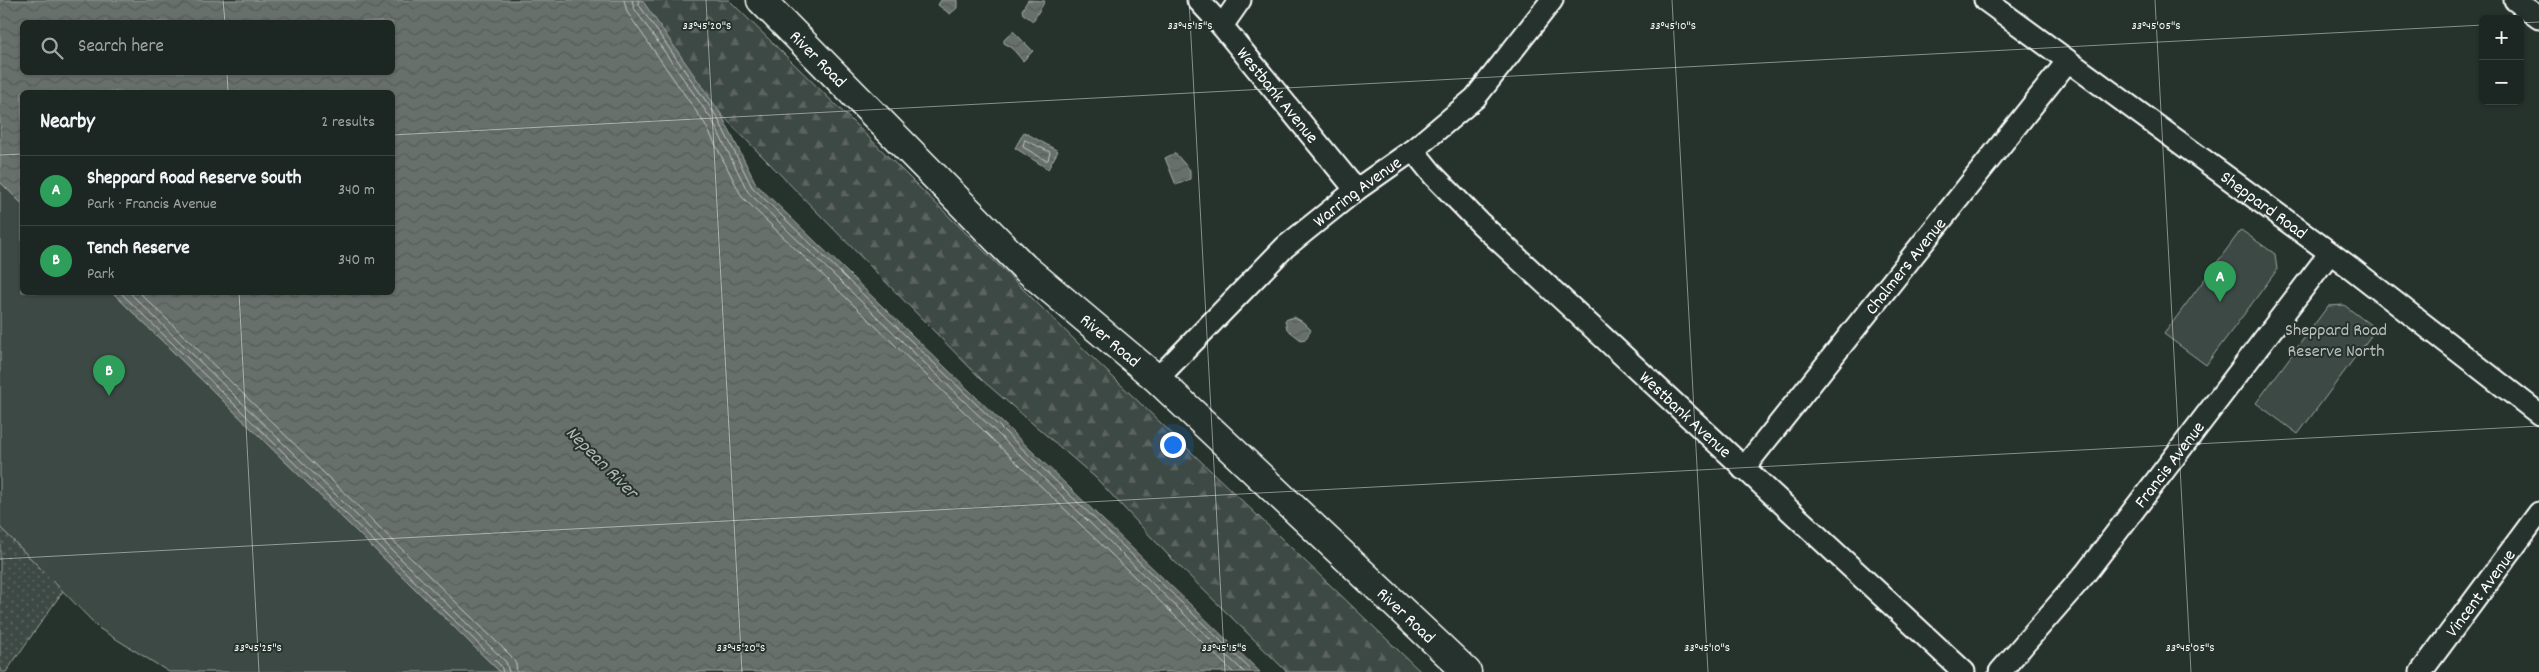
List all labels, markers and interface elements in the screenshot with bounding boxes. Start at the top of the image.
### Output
map controls [2479,15,2524,105]
button: + [2479,15,2524,60]
text: 33°45'20"S [683,18,731,35]
text: 33°45'15"S [1167,18,1213,35]
text: 33°45'10"S [1650,18,1696,35]
text: 33°45'05"S [2131,18,2181,35]
search box [20,20,395,75]
street label: River Road [783,26,851,95]
icon: search [38,34,66,62]
text: Search here [78,34,164,61]
street label: Westbank Avenue [1229,43,1323,150]
button: − [2479,60,2524,105]
text: Nearby [40,108,95,138]
text: 2 results [321,111,375,134]
street label: Warring Avenue [1309,152,1408,235]
text: Sheppard Road Reserve South [87,166,301,193]
street label: Sheppard Road [2214,166,2311,247]
text: A [52,179,60,202]
text: 340 m [338,179,375,202]
text: Park · Francis Avenue [87,193,217,216]
street label: Chalmers Avenue [1860,213,1953,321]
text: Tench Reserve [87,236,190,263]
text: B [52,249,60,272]
text: 340 m [338,249,375,272]
pin: A [2204,261,2236,302]
text: Park [87,263,114,286]
street label: River Road [1073,309,1145,375]
park label: Sheppard Road Reserve North [2285,319,2387,365]
pin: B [93,355,125,396]
street label: Westbank Avenue [1632,367,1736,465]
street label: Francis Avenue [2130,417,2212,514]
water label: Nepean River [558,421,644,507]
your location [1160,432,1186,458]
street label: Vincent Avenue [2441,545,2523,643]
street label: River Road [1370,583,1440,650]
text: 33°45'25"S [234,640,282,657]
text: 33°45'20"S [717,640,765,657]
text: 33°45'15"S [1201,640,1247,657]
text: 33°45'10"S [1684,640,1730,657]
text: 33°45'05"S [2165,640,2215,657]

